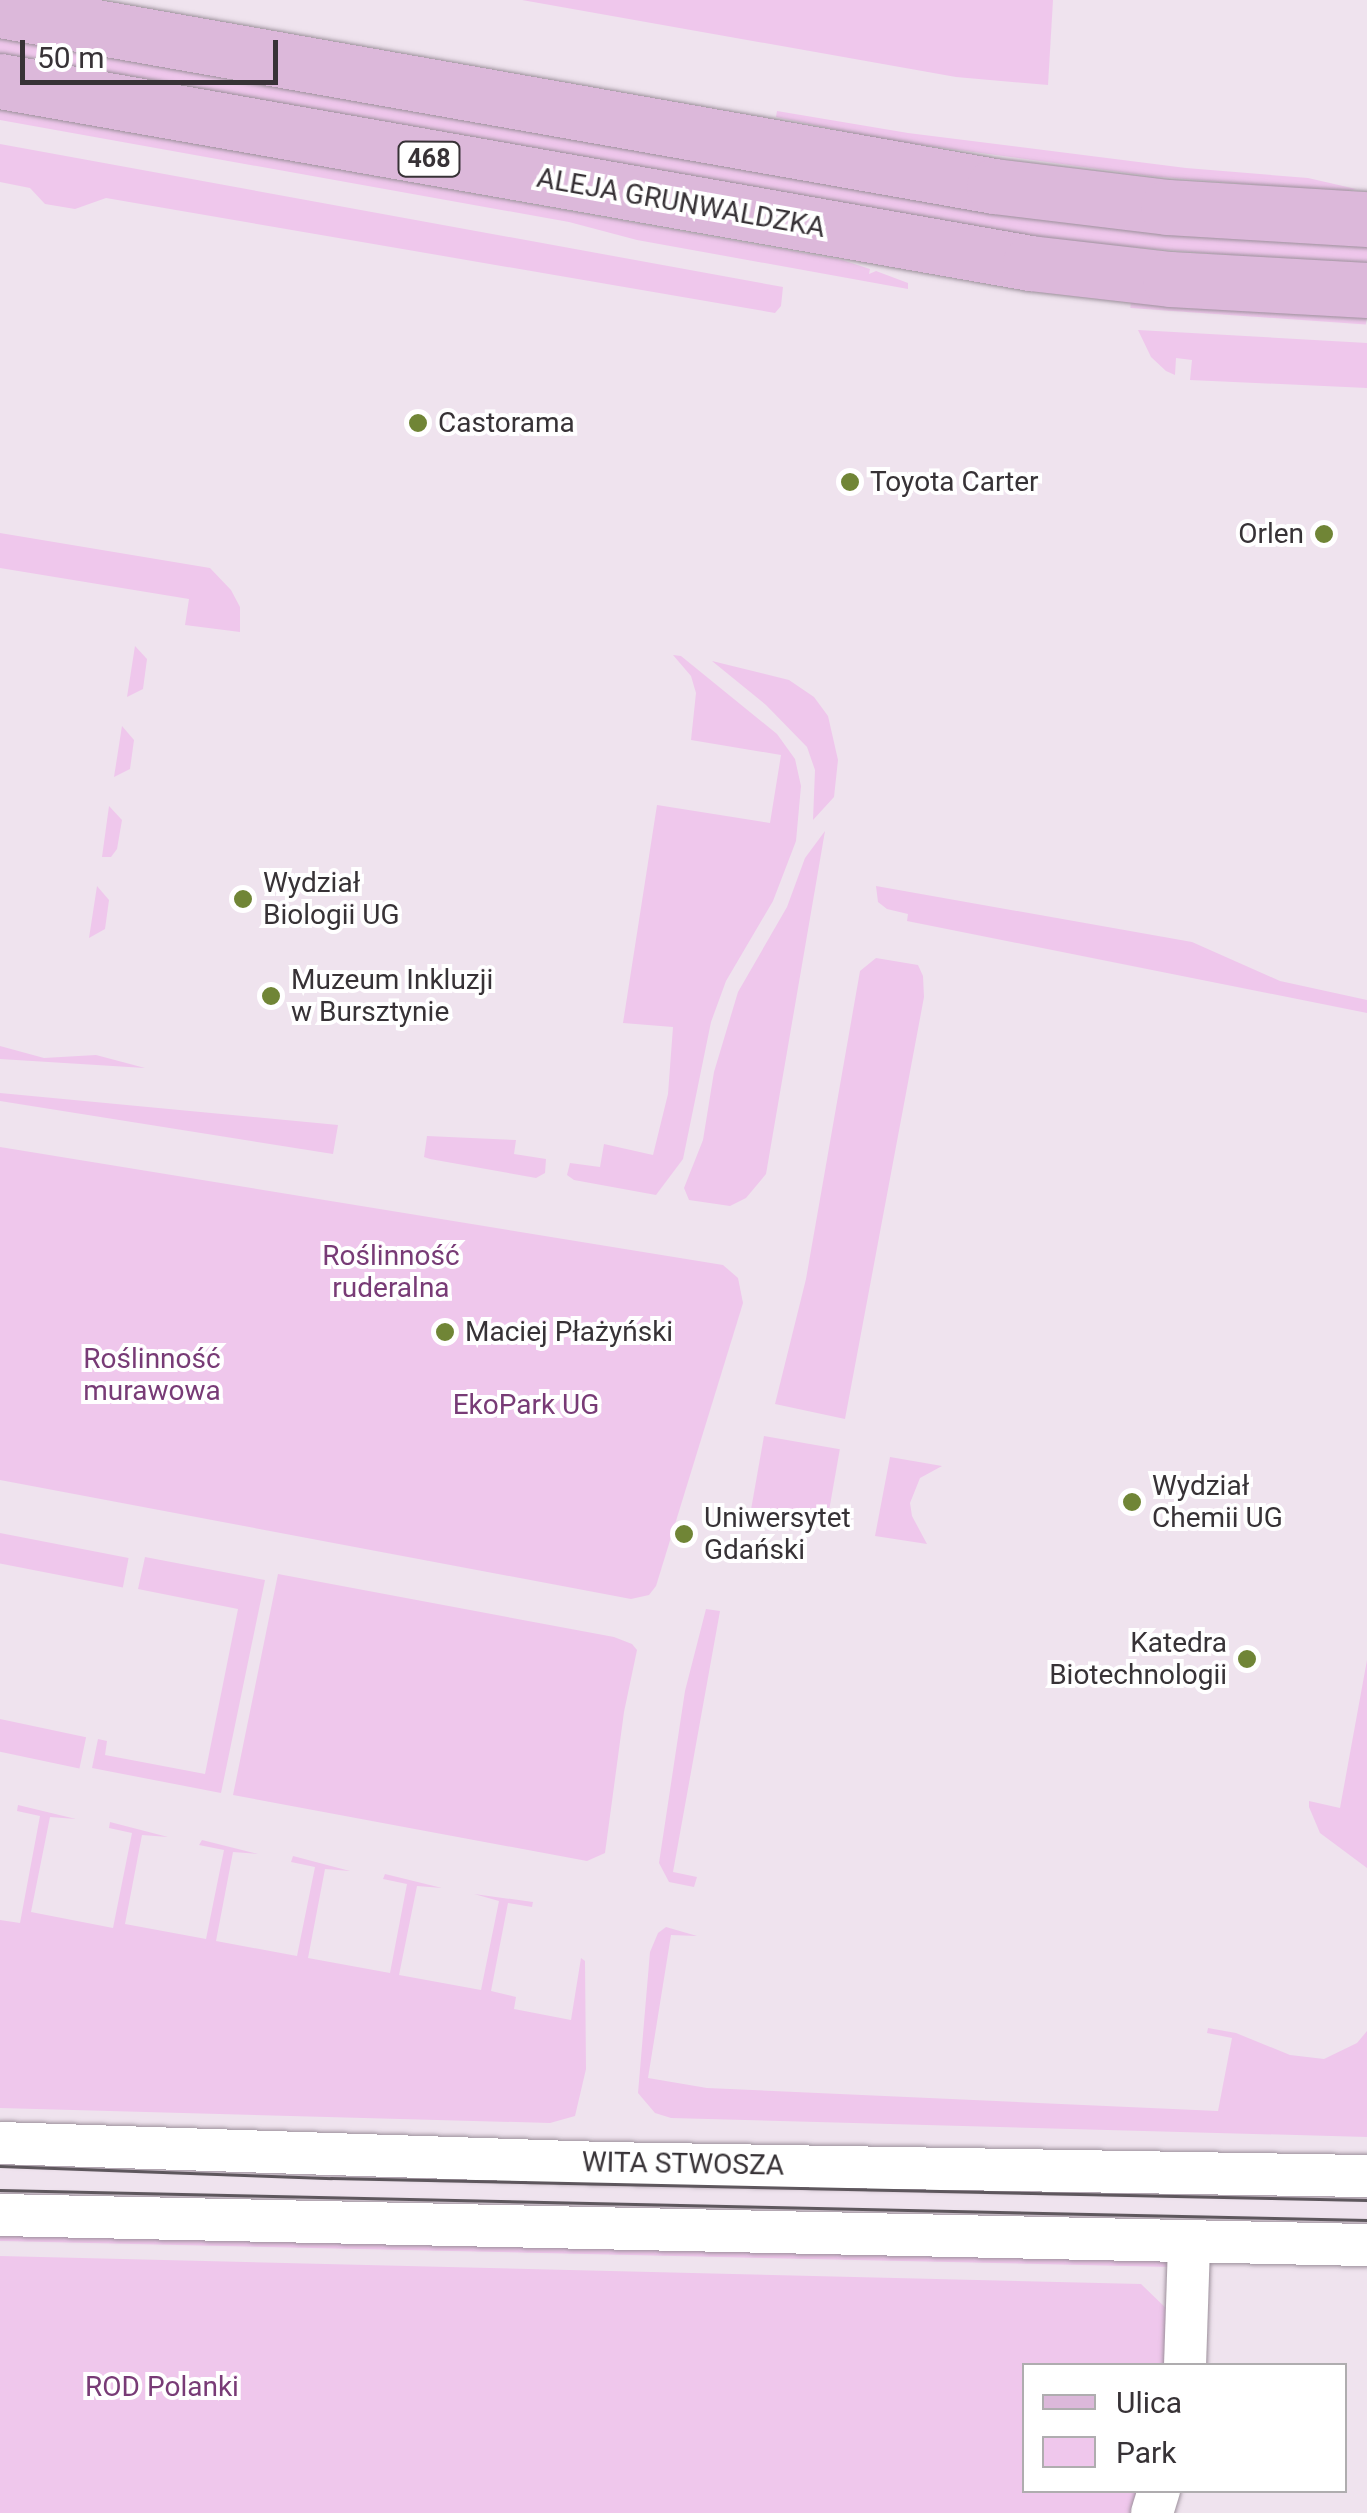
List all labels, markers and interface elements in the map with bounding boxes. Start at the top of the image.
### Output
scale bar [25,20,282,82]
text: 50 m [37,40,104,75]
road number: 468 [396,139,462,179]
street label: ALEJA GRUNWALDZKA [534,161,828,245]
place label: Castorama [438,406,575,440]
marker: Castorama [407,412,429,434]
place label: Toyota Carter [870,465,1039,499]
marker: Toyota Carter [839,471,861,493]
place label: Orlen [1238,517,1304,551]
marker: Orlen [1313,523,1335,545]
place label: Wydział Biologii UG [263,866,400,932]
marker: Wydział Biologii UG [232,888,254,910]
place label: Muzeum Inkluzji w Bursztynie [291,963,493,1029]
marker: Muzeum Inkluzji w Bursztynie [260,985,282,1007]
park label: Roślinność ruderalna [322,1239,460,1305]
place label: Maciej Płażyński [465,1315,673,1349]
marker: Maciej Płażyński [434,1321,456,1343]
park label: Roślinność murawowa [83,1342,221,1408]
park label: EkoPark UG [453,1388,599,1422]
place label: Wydział Chemii UG [1152,1469,1283,1535]
marker: Wydział Chemii UG [1121,1491,1143,1513]
place label: Uniwersytet Gdański [704,1501,851,1567]
marker: Uniwersytet Gdański [673,1523,695,1545]
place label: Katedra Biotechnologii [1049,1626,1227,1692]
marker: Katedra Biotechnologii [1236,1648,1258,1670]
street label: WITA STWOSZA [582,2145,784,2183]
legend [1022,2363,1347,2493]
park label: ROD Polanki [85,2370,239,2404]
text: Ulica [1116,2385,1182,2420]
text: Park [1116,2435,1176,2470]

